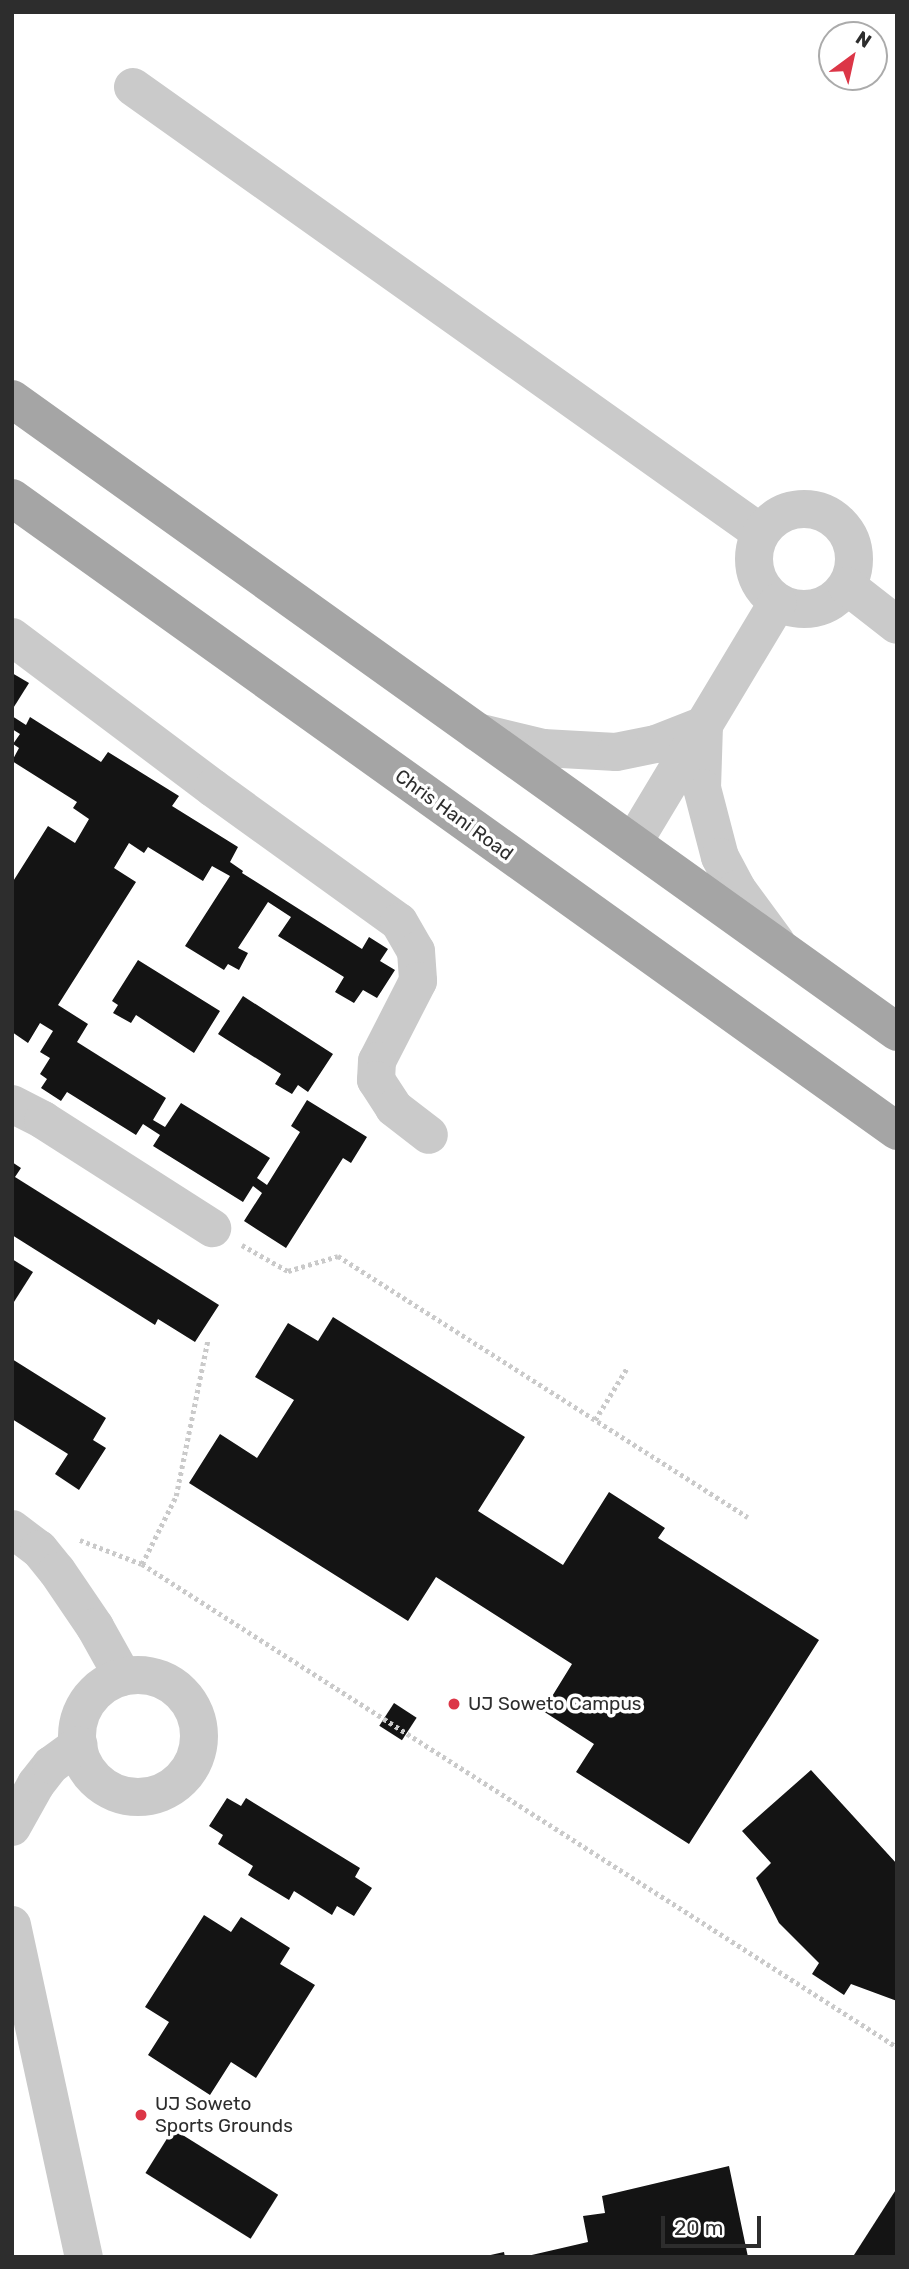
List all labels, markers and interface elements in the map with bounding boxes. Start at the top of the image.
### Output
north arrow [818,21,888,91]
text: N [852,26,876,53]
street label: Chris Hani Road [391,765,517,865]
place label: UJ Soweto Campus [468,1693,642,1715]
marker: UJ Soweto Campus [446,1696,462,1712]
place label: UJ Soweto Sports Grounds [155,2093,293,2137]
marker: UJ Soweto Sports Grounds [133,2107,149,2123]
scale bar [664,2202,764,2246]
text: 20 m [674,2215,723,2240]

